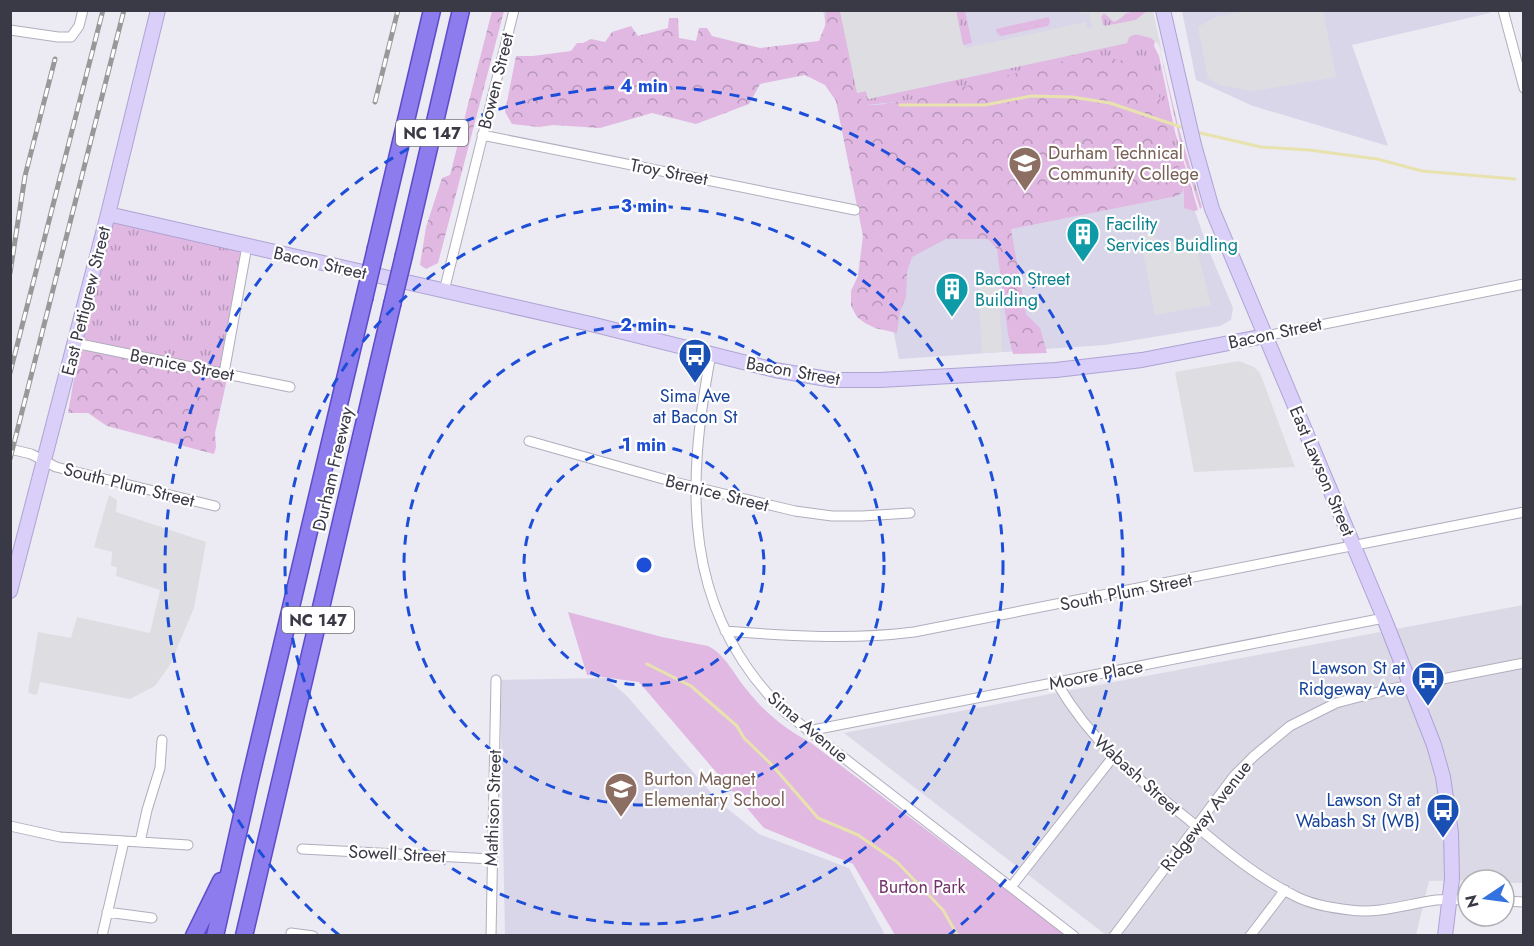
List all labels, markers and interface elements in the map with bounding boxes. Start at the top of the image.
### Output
street label: Bowen Street [471,29,521,132]
text: 4 min [620,73,668,99]
road number: NC 147 [396,120,468,146]
place label: Durham Technical Community College [1048,140,1199,187]
school or university icon: Durham Technical Community College [1007,145,1043,192]
street label: Troy Street [628,152,711,192]
text: 3 min [621,193,667,219]
place label: Facility Services Buidling [1106,211,1238,258]
building icon: Facility Services Buidling [1065,216,1101,263]
street label: East Pettigrew Street [55,223,117,378]
street label: Bacon Street [271,240,370,286]
place label: Bacon Street Building [975,266,1071,313]
building icon: Bacon Street Building [934,271,970,318]
street label: Bacon Street [1226,310,1325,356]
text: 2 min [620,312,668,338]
bus stop icon: Sima Ave at Bacon St [677,337,713,384]
street label: Bernice Street [128,342,237,388]
street label: Bacon Street [744,350,843,392]
place label: Sima Ave at Bacon St [653,383,738,430]
street label: East Lawson Street [1283,402,1361,541]
street label: Durham Freeway [306,404,360,534]
text: 1 min [622,432,666,458]
street label: South Plum Street [61,456,198,514]
street label: Bernice Street [663,468,772,519]
centre of rings [634,555,654,575]
street label: South Plum Street [1058,566,1195,618]
road number: NC 147 [282,607,354,633]
street label: Moore Place [1047,653,1145,697]
place label: Lawson St at Ridgeway Ave [1299,655,1406,702]
bus stop icon: Lawson St at Ridgeway Ave [1410,660,1446,707]
street label: Sima Avenue [762,685,854,769]
street label: Wabash Street [1088,729,1187,821]
street label: Mathison Street [478,749,508,867]
street label: Ridgeway Avenue [1154,755,1258,877]
place label: Burton Magnet Elementary School [644,766,785,813]
school or university icon: Burton Magnet Elementary School [603,771,639,818]
place label: Lawson St at Wabash St (WB) [1296,787,1421,834]
bus stop icon: Lawson St at Wabash St (WB) [1425,792,1461,839]
street label: Sowell Street [348,838,447,870]
north arrow [1456,868,1516,928]
park label: Burton Park [879,874,965,900]
text: N [1459,892,1485,910]

